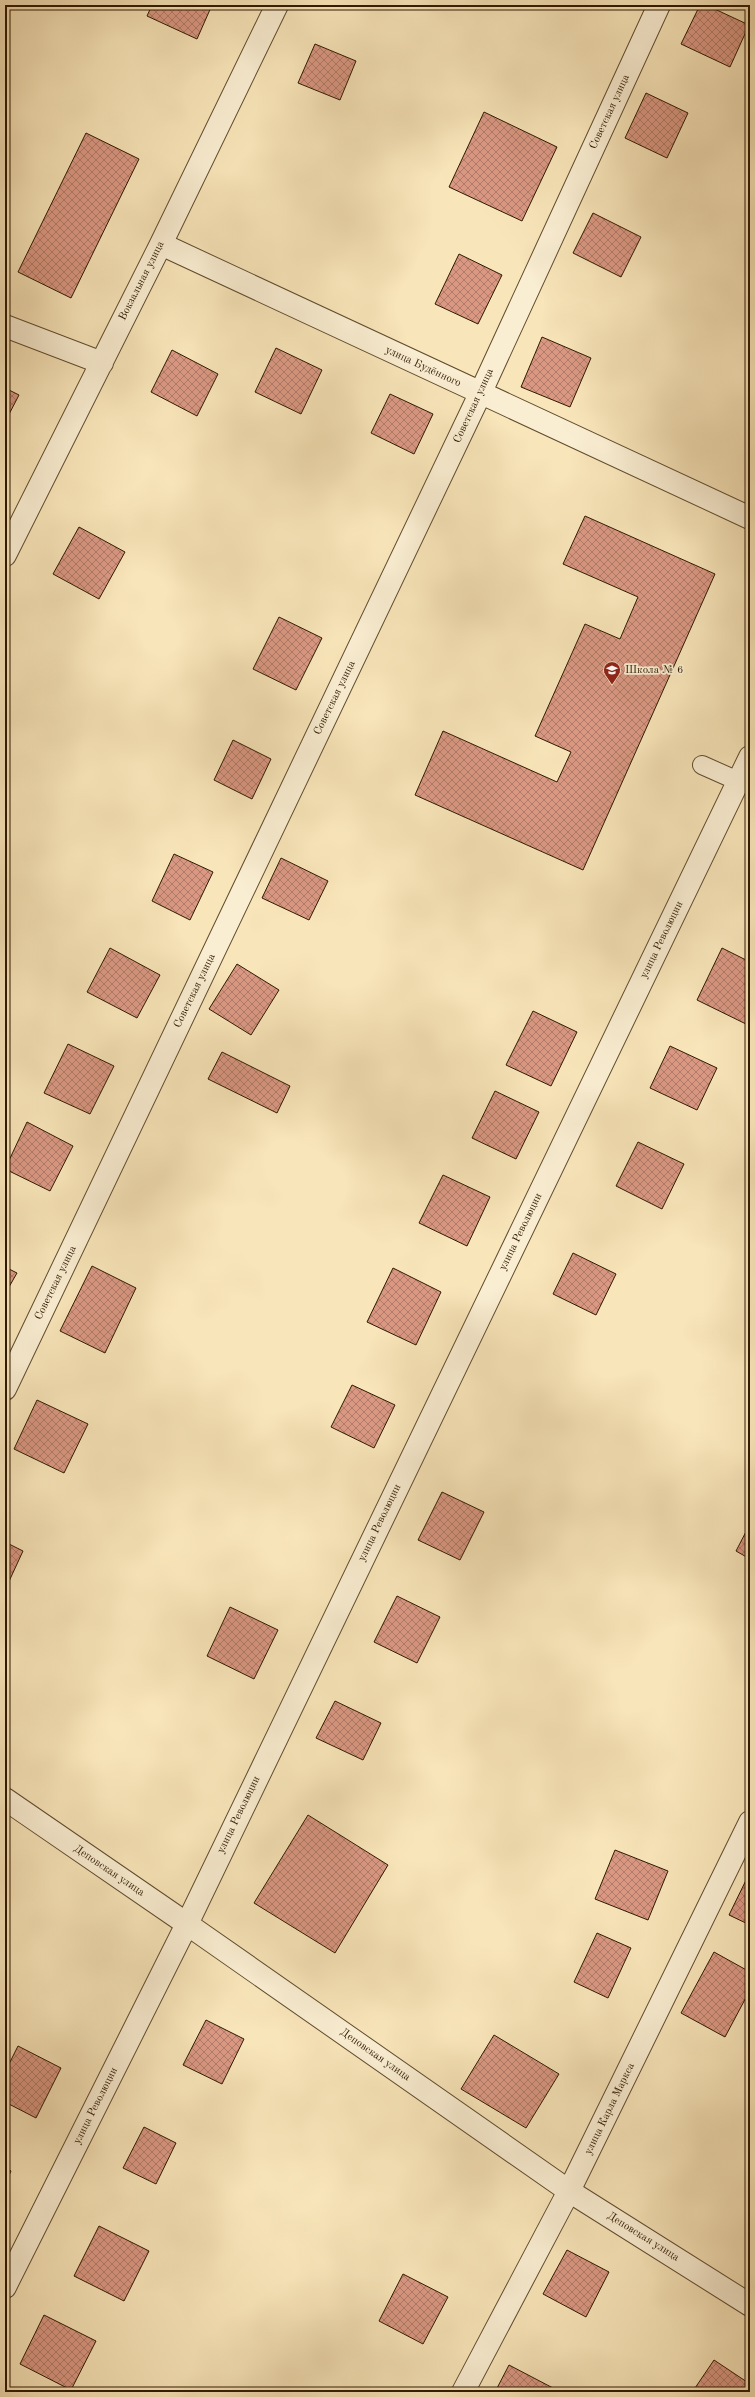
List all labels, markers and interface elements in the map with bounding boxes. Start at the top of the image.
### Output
street label: Советская улица [588,72,632,151]
street label: Вокзальная улица [117,239,167,322]
street label: улица Будённого [384,345,462,389]
street label: Советская улица [452,366,496,445]
street label: Советская улица [312,659,358,737]
school or university icon: Школа № 6 [602,660,622,685]
place label: Школа № 6 [625,665,683,676]
street label: улица Революции [639,900,686,980]
street label: Советская улица [172,952,218,1030]
street label: улица Революции [498,1192,545,1272]
street label: Советская улица [33,1244,79,1322]
street label: улица Революции [357,1483,404,1563]
street label: улица Революции [216,1775,263,1855]
street label: Деповская улица [72,1843,147,1899]
street label: Деповская улица [338,2027,412,2084]
street label: улица Карла Маркса [583,2061,637,2157]
street label: улица Революции [72,2066,120,2146]
street label: Деповская улица [605,2210,681,2264]

